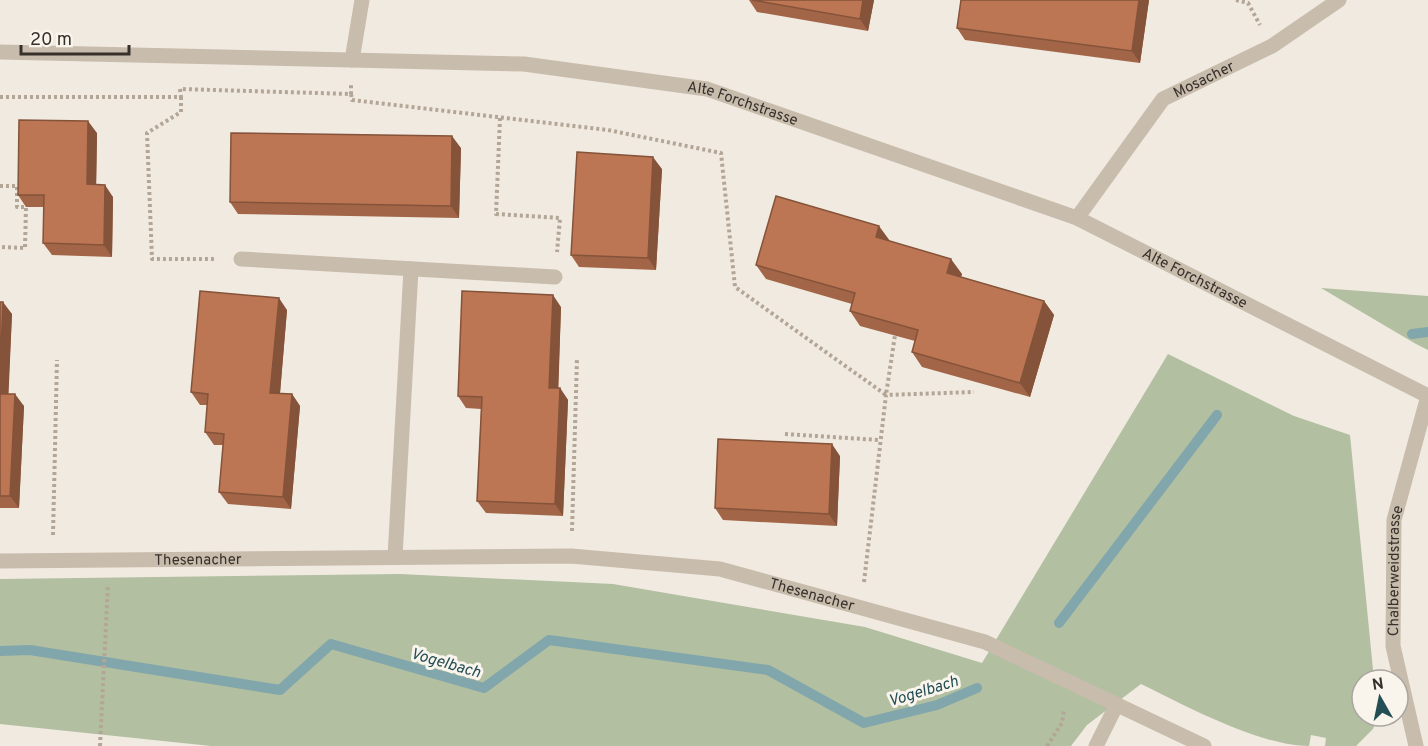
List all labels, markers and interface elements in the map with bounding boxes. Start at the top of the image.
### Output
scale bar [21,18,129,56]
text: 20 m [30,29,72,52]
street label: Mosacher [1171,58,1238,103]
street label: Alte Forchstrasse [686,78,800,131]
street label: Alte Forchstrasse [1138,245,1250,314]
street label: Chalberweidstrasse [1385,503,1409,636]
street label: Thesenacher [154,551,242,571]
street label: Thesenacher [767,575,856,617]
water label: Vogelbach [408,644,483,684]
north arrow [1350,668,1410,728]
water label: Vogelbach [886,672,961,712]
text: N [1371,674,1385,696]

